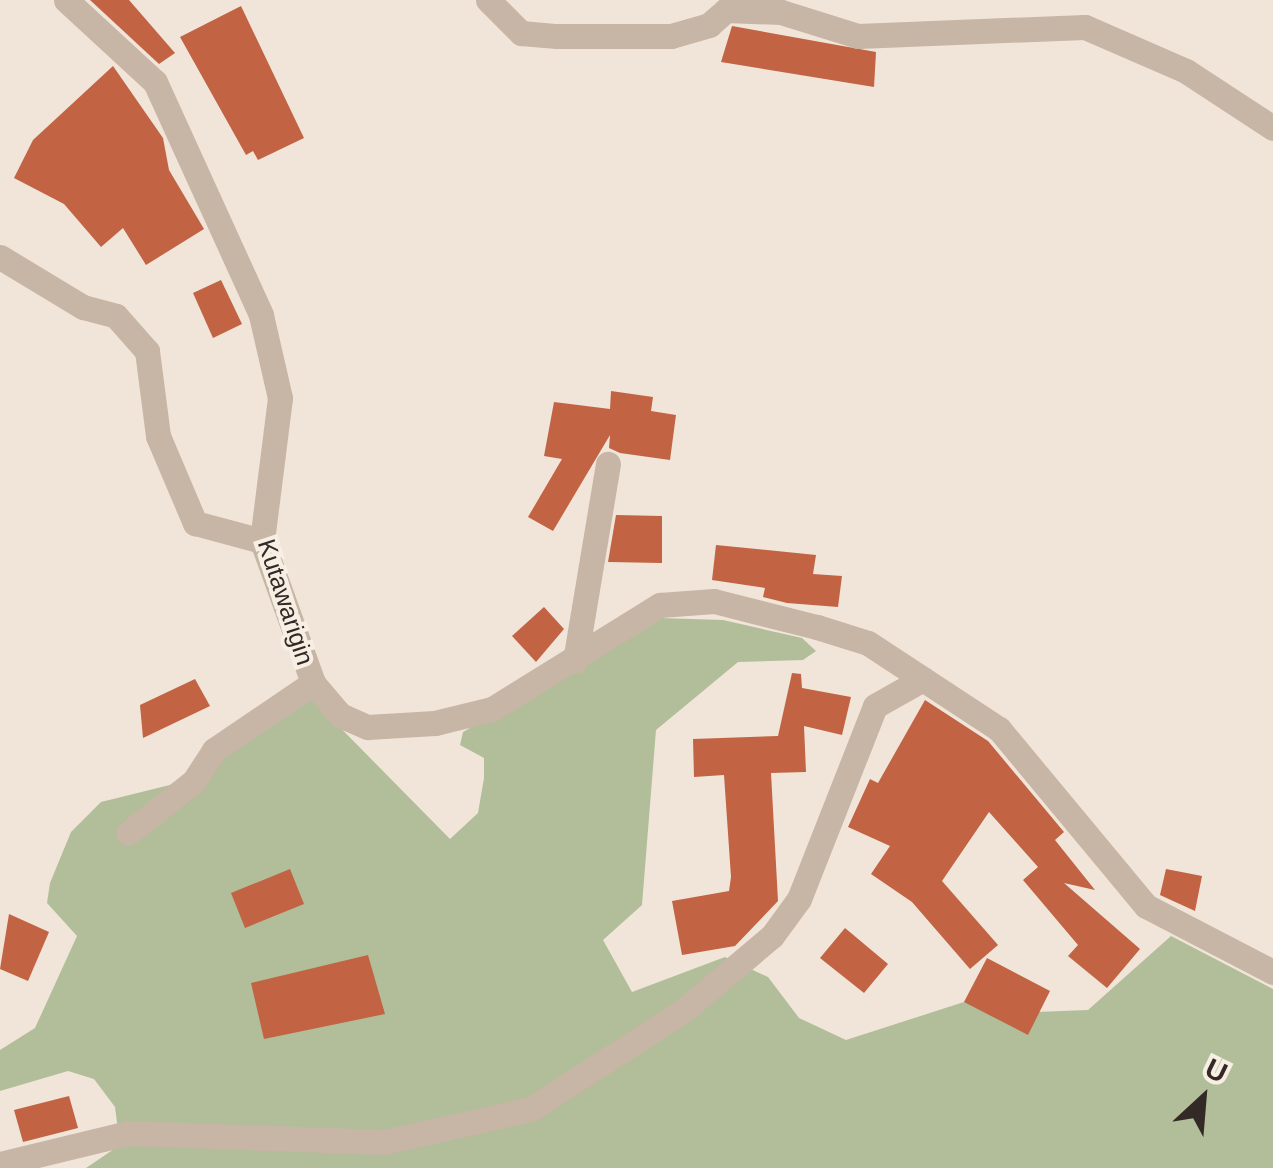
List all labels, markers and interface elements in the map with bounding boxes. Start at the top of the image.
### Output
street label: Kutawarigin [252,535,320,669]
north arrow [1153,1048,1253,1148]
text: U [1200,1052,1232,1089]

